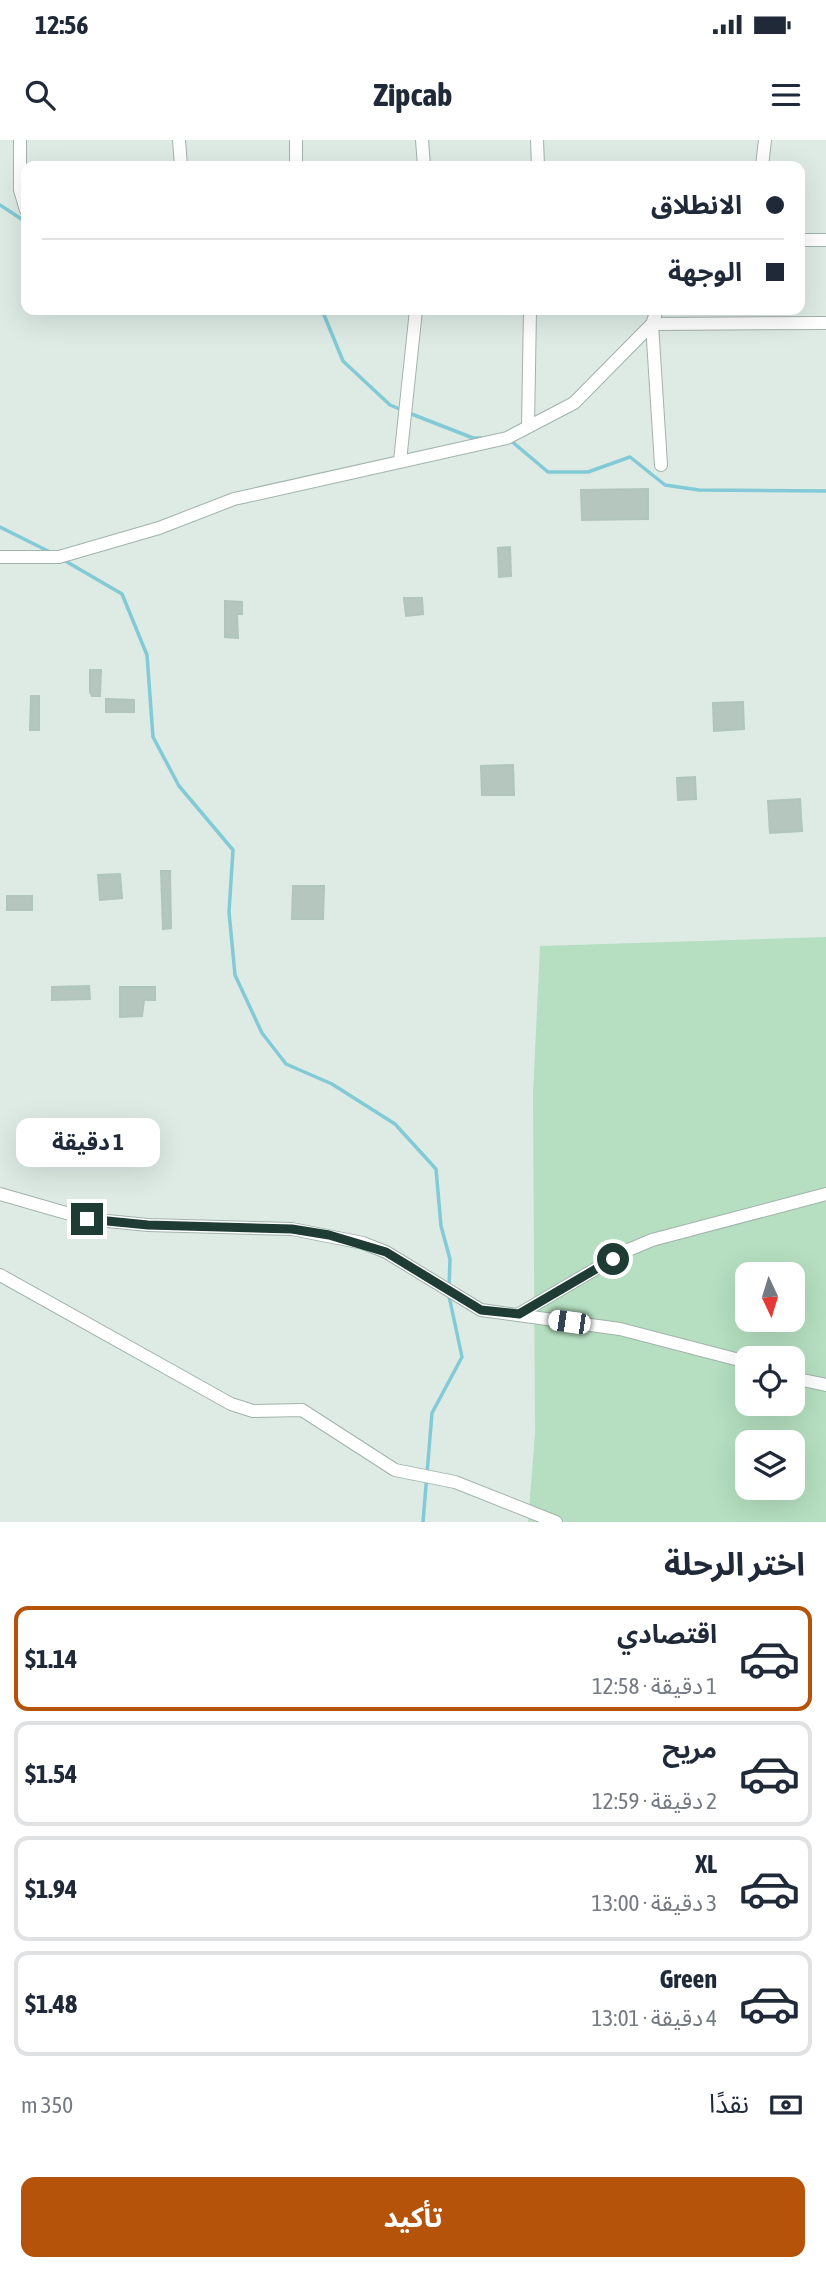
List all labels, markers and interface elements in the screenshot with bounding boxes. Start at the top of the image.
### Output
text: 12:56 [35,10,89,40]
icon: search [21,76,59,114]
text: Zipcab [374,76,452,113]
icon: menu [767,76,805,114]
text: الانطلاق [651,190,742,220]
text: الوجهة [668,257,742,287]
callout: 1 دقيقة [15,1118,159,1166]
text: 1 دقيقة [52,1129,124,1155]
route end [71,1203,103,1235]
route start [597,1243,629,1275]
north arrow [735,1262,805,1332]
map controls [735,1262,805,1500]
car [547,1309,592,1335]
button: locate [735,1346,805,1416]
button: layers [735,1430,805,1500]
text: اختر الرحلة [664,1545,805,1582]
text: اقتصادي [617,1619,717,1649]
icon: car [738,1627,801,1690]
text: $1.14 [25,1644,77,1674]
text: 1 دقيقة · 12:58 [592,1673,717,1699]
text: مريح [662,1734,717,1764]
icon: car [738,1742,801,1805]
text: $1.54 [25,1759,77,1789]
text: 2 دقيقة · 12:59 [592,1788,717,1814]
text: XL [695,1849,717,1879]
icon: car [738,1857,801,1920]
text: $1.94 [25,1874,77,1904]
text: 3 دقيقة · 13:00 [592,1890,717,1916]
text: Green [659,1964,717,1994]
icon: car [738,1972,801,2035]
text: $1.48 [25,1989,77,2019]
text: 4 دقيقة · 13:01 [592,2005,717,2031]
icon: cash [767,2086,805,2124]
text: نقدًا [709,2089,749,2119]
text: 350 m [21,2092,73,2118]
button: تأكيد [21,2177,805,2257]

